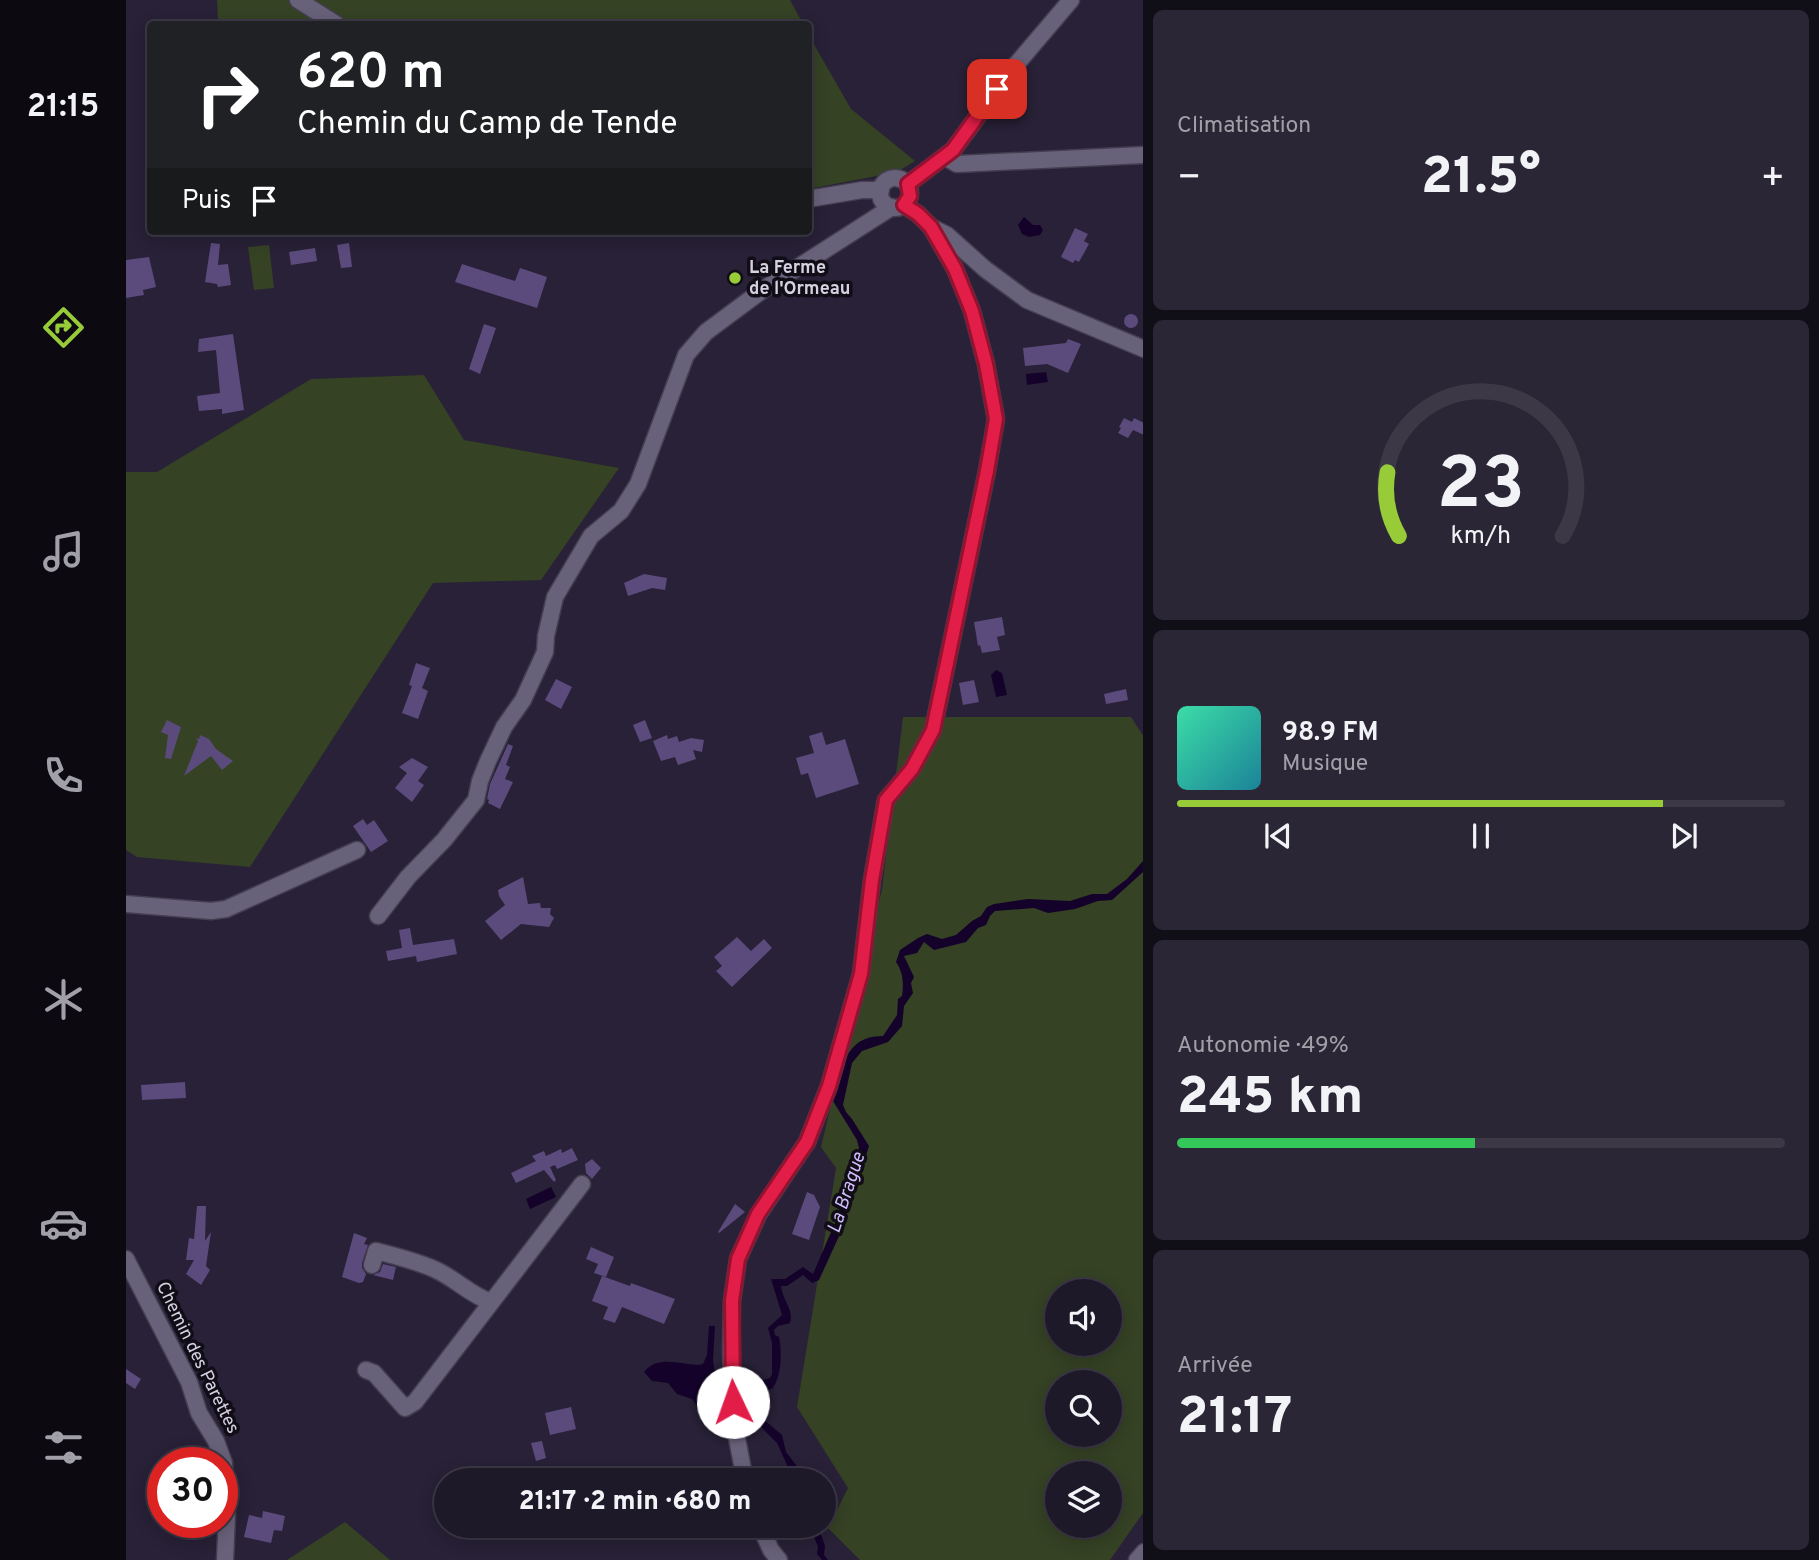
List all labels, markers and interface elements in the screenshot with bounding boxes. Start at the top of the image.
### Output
text: 620 m [297,44,444,106]
icon: right [182,49,273,140]
pin [967,59,1027,119]
icon: arrive [978,70,1016,108]
text: 21:15 [27,88,99,128]
text: Chemin du Camp de Tende [297,105,678,145]
text: Climatisation [1177,112,1311,141]
text: 21.5° [1421,146,1541,212]
text: − [1177,155,1202,204]
text: + [1760,155,1785,204]
icon: arrive [245,182,283,220]
text: Puis [182,185,231,218]
place label: La Ferme de l'Ormeau [749,257,850,301]
marker: La Ferme de l'Ormeau [727,270,743,286]
icon: directions [39,303,88,352]
text: 23 [1437,442,1525,534]
text: km/h [1451,521,1511,553]
icon: music [39,527,88,576]
text: 98.9 FM [1282,717,1379,750]
text: Musique [1282,750,1368,779]
icon: phone [39,751,88,800]
icon: previous [1259,817,1297,855]
icon: pause [1462,817,1500,855]
icon: next [1665,817,1703,855]
icon: climate [39,975,88,1024]
text: Autonomie · 49% [1177,1032,1349,1061]
text: 245 km [1177,1066,1363,1132]
water label: La Brague [823,1149,871,1236]
icon: car [39,1199,88,1248]
street label: Chemin des Parettes [150,1278,244,1438]
map controls [1045,1279,1122,1538]
button: sound [1045,1279,1122,1356]
text: Arrivée [1177,1352,1253,1381]
position arrow [696,1365,770,1439]
button: search [1045,1370,1122,1447]
text: 21:17 [1177,1386,1292,1452]
icon: filters [39,1423,88,1472]
speed limit sign: 30 [147,1447,238,1538]
button: layers [1045,1461,1122,1538]
text: 21:17 · 2 min · 680 m [519,1486,751,1519]

